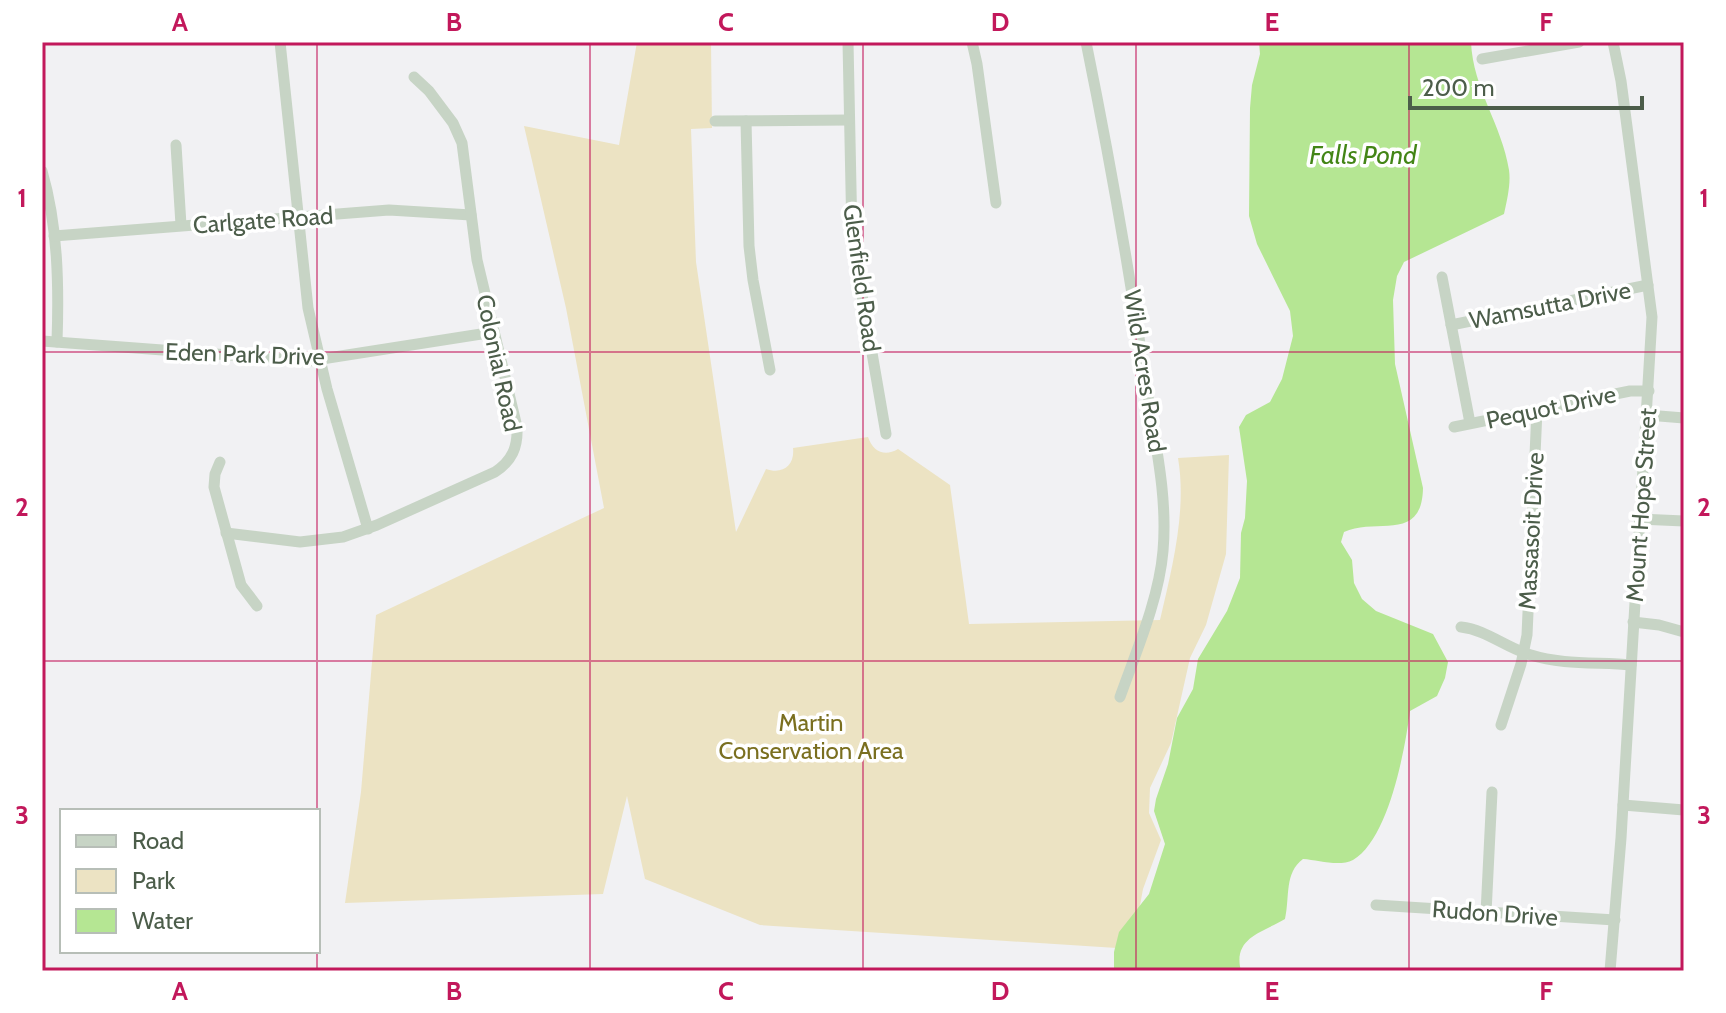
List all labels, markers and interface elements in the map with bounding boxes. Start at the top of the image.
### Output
text: A [172,6,189,38]
text: B [446,6,462,38]
text: C [718,6,734,38]
text: D [991,6,1009,38]
text: E [1265,6,1279,38]
text: F [1539,6,1553,38]
scale bar [1410,60,1642,110]
text: 200 m [1422,73,1495,102]
water label: Falls Pond [1309,139,1418,171]
text: 1 [17,182,27,214]
text: 1 [1699,182,1709,214]
street label: Carlgate Road [192,201,334,239]
street label: Glenfield Road [837,202,887,354]
street label: Wamsutta Drive [1467,275,1633,335]
street label: Wild Acres Road [1118,288,1172,454]
street label: Colonial Road [470,292,528,434]
street label: Eden Park Drive [165,337,325,371]
street label: Pequot Drive [1483,379,1619,435]
street label: Mount Hope Street [1620,407,1662,603]
street label: Massasoit Drive [1512,451,1550,611]
text: 2 [15,491,29,523]
text: 2 [1697,491,1711,523]
park label: Martin Conservation Area [719,708,904,765]
text: 3 [15,799,29,831]
text: 3 [1697,799,1711,831]
legend [60,809,320,953]
text: Road [132,826,184,855]
text: Park [132,866,175,895]
street label: Rudon Drive [1431,894,1559,932]
text: Water [132,906,193,935]
text: A [172,975,189,1007]
text: B [446,975,462,1007]
text: C [718,975,734,1007]
text: D [991,975,1009,1007]
text: E [1265,975,1279,1007]
text: F [1539,975,1553,1007]

